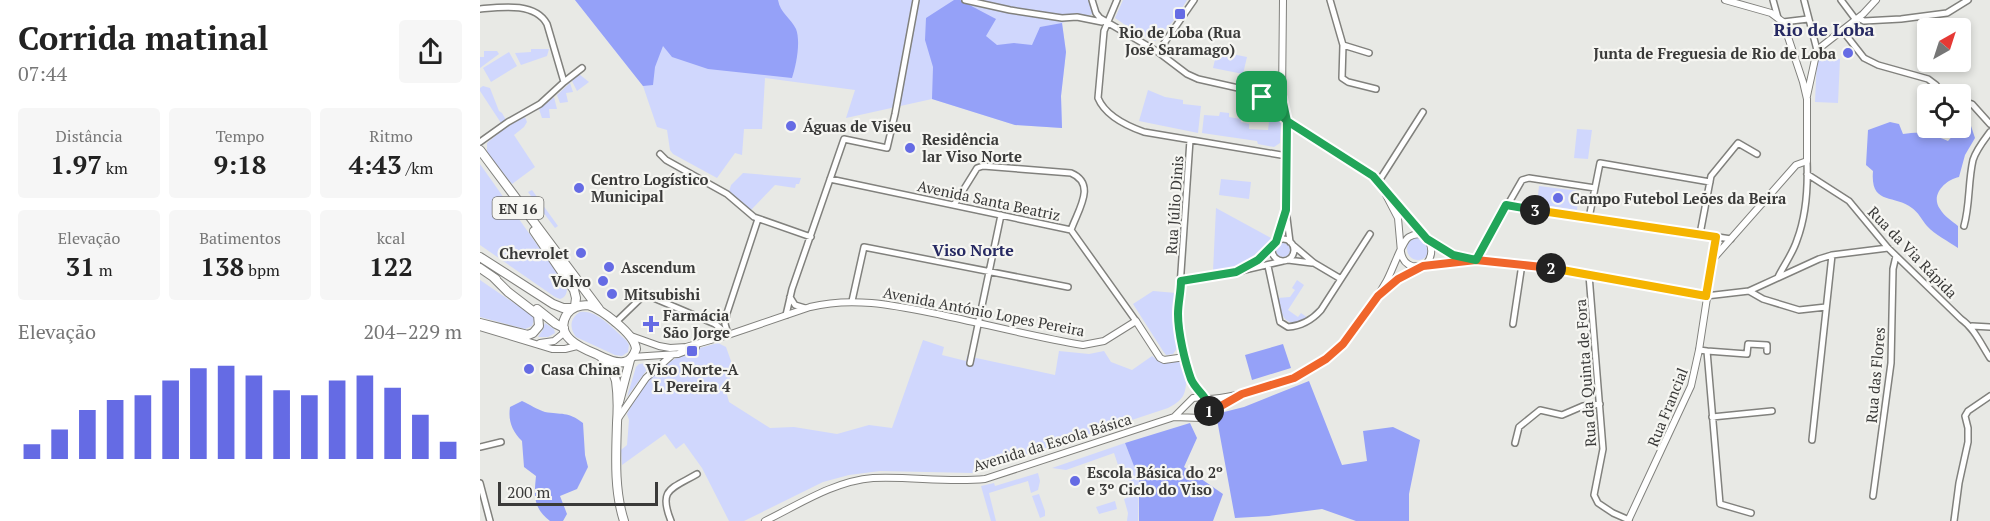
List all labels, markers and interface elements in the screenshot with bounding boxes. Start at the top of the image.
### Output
marker: Rio de Loba (Rua José Saramago) [1173,7,1187,21]
text: Corrida matinal [18,16,268,59]
district label: Rio de Loba [1773,17,1875,41]
north arrow [1917,18,1971,72]
map controls [1917,18,1971,138]
button: share [399,20,462,83]
place label: Rio de Loba (Rua José Saramago) [1119,22,1242,59]
place label: Junta de Freguesia de Rio de Loba [1593,43,1837,63]
marker: Junta de Freguesia de Rio de Loba [1841,46,1855,60]
text: 07:44 [18,60,67,87]
pin [1236,71,1287,122]
icon: arrive [1245,80,1278,113]
button: locate [1917,84,1971,138]
place label: Águas de Viseu [803,116,912,136]
marker: Águas de Viseu [784,119,798,133]
text: Distância [56,125,122,147]
text: Tempo [216,125,264,147]
text: Ritmo [369,125,413,147]
place label: Residência lar Viso Norte [922,129,1022,166]
marker: Residência lar Viso Norte [903,141,917,155]
text: 1.97 [50,147,102,181]
text: 9:18 [214,147,267,181]
text: 4:43 [349,147,402,181]
street label: Rua Júlio Dinis [1161,155,1187,255]
text: km [102,157,128,179]
text: /km [402,157,433,179]
place label: Centro Logístico Municipal [591,169,708,206]
street label: Avenida Santa Beatriz [916,175,1062,225]
marker: Centro Logístico Municipal [572,181,586,195]
place label: Campo Futebol Leões da Beira [1570,188,1787,208]
marker: Campo Futebol Leões da Beira [1551,191,1565,205]
pin: 3 [1520,195,1550,225]
road number: EN 16 [492,197,543,219]
text: 3 [1530,199,1540,221]
street label: Rua da Via Rápida [1864,202,1962,303]
text: Elevação [58,227,120,249]
text: Batimentos [199,227,281,249]
text: kcal [377,227,405,249]
district label: Viso Norte [932,239,1014,261]
place label: Chevrolet [499,243,569,263]
marker: Chevrolet [574,246,588,260]
text: 31 [65,249,95,283]
text: 138 [200,249,244,283]
text: 122 [369,249,413,283]
pin: 2 [1536,253,1566,283]
place label: Ascendum [621,257,696,277]
text: 2 [1546,257,1556,279]
text: m [95,259,113,281]
text: bpm [244,259,280,281]
marker: Ascendum [602,260,616,274]
place label: Volvo [551,271,591,291]
marker: Volvo [596,274,610,288]
street label: Avenida António Lopes Pereira [881,282,1087,340]
place label: Mitsubishi [624,284,700,304]
marker: Mitsubishi [605,287,619,301]
street label: Rua da Quinta de Fora [1570,298,1600,448]
place label: Farmácia São Jorge [663,305,730,342]
marker: Farmácia São Jorge [644,317,658,331]
text: Elevação [18,318,96,345]
text: 204–229 m [363,318,462,345]
street label: Rua das Flores [1861,326,1889,424]
marker: Viso Norte-A L Pereira 4 [685,344,699,358]
place label: Casa China [541,359,621,379]
place label: Viso Norte-A L Pereira 4 [645,359,739,396]
marker: Casa China [522,362,536,376]
street label: Rua Francial [1642,365,1692,449]
pin: 1 [1194,396,1224,426]
text: 1 [1204,400,1214,422]
street label: Avenida da Escola Básica [970,408,1134,476]
place label: Escola Básica do 2º e 3º Ciclo do Viso [1087,462,1223,499]
marker: Escola Básica do 2º e 3º Ciclo do Viso [1068,474,1082,488]
scale bar [498,479,658,506]
text: 200 m [507,481,550,503]

